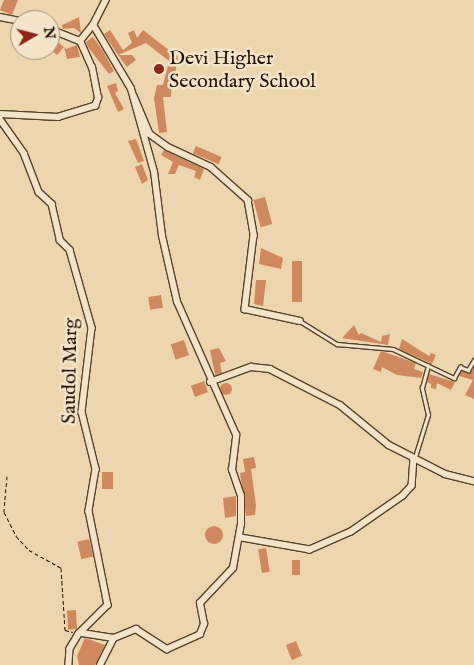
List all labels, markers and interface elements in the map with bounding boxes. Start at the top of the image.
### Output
north arrow [10,10,60,60]
text: N [39,26,59,40]
place label: Devi Higher Secondary School [169,46,316,93]
marker: Devi Higher Secondary School [153,63,165,75]
street label: Saudol Marg [57,318,83,424]

